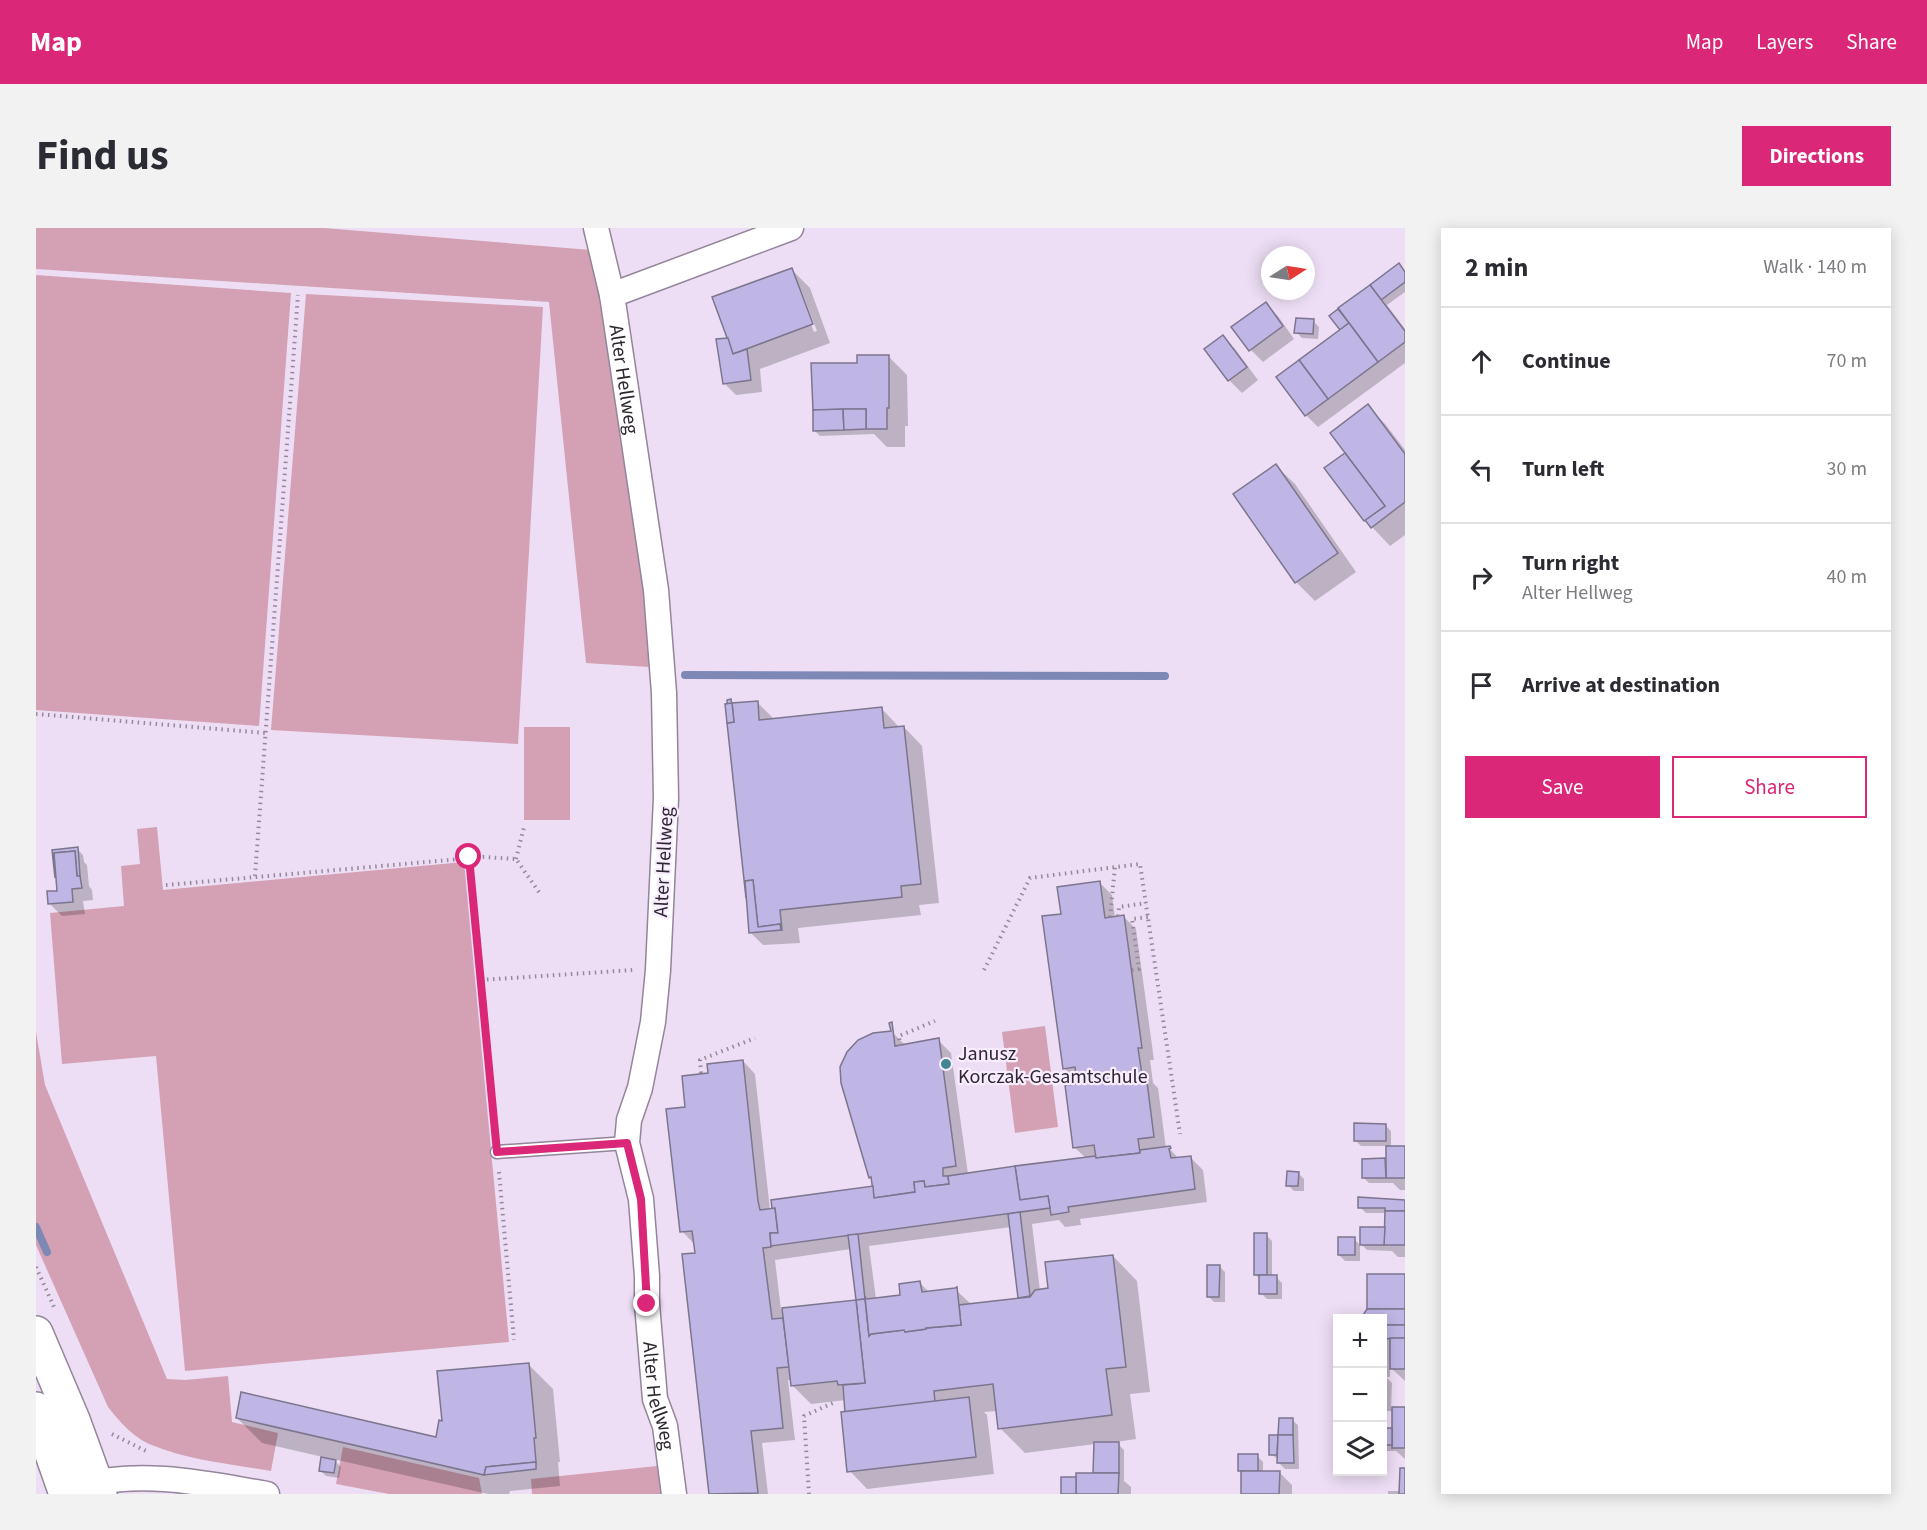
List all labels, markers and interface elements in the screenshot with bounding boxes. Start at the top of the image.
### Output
text: Map [30,22,82,62]
text: Map [1686,27,1723,57]
text: Layers [1756,27,1813,57]
text: Share [1846,27,1897,57]
text: Find us [36,126,169,186]
button: Directions [1742,126,1891,186]
north arrow [1261,246,1315,300]
text: 2 min [1465,249,1528,286]
text: Walk · 140 m [1763,253,1867,281]
street label: Alter Hellweg [602,323,646,436]
icon: ahead [1465,345,1498,378]
text: Continue [1522,345,1611,377]
text: 70 m [1827,347,1867,375]
icon: left [1465,453,1498,486]
text: Turn left [1522,453,1604,485]
text: 30 m [1827,455,1867,483]
text: Turn right [1522,547,1619,579]
icon: right [1465,561,1498,594]
text: 40 m [1827,563,1867,591]
text: Alter Hellweg [1522,579,1633,607]
icon: arrive [1465,669,1498,702]
text: Arrive at destination [1522,669,1720,701]
button: Save [1465,756,1660,818]
button: Share [1672,756,1867,818]
street label: Alter Hellweg [647,806,681,918]
route start [455,843,481,869]
place label: Janusz Korczak-Gesamtschule [958,1040,1148,1091]
marker: Janusz Korczak-Gesamtschule [939,1057,953,1071]
route end [633,1290,659,1316]
map controls [1333,1314,1387,1476]
button: + [1333,1314,1387,1368]
street label: Alter Hellweg [635,1340,681,1452]
button: − [1333,1368,1387,1422]
button: layers [1333,1422,1387,1476]

